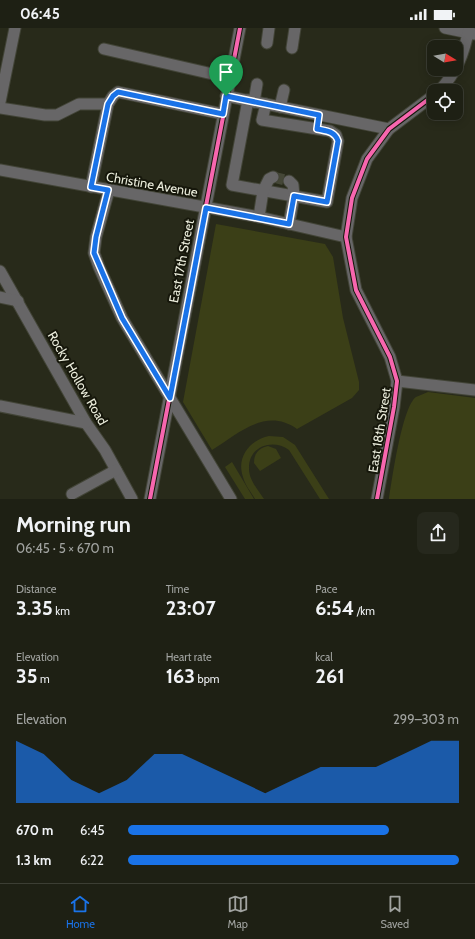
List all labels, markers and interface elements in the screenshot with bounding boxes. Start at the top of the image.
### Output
text: 06:45 [20,5,60,23]
north arrow [427,40,463,76]
map controls [427,40,463,120]
pin [209,55,243,96]
icon: arrive [215,61,237,83]
button: locate [427,84,463,120]
street label: Christine Avenue [105,168,199,200]
street label: East 17th Street [165,217,197,304]
street label: Rocky Hollow Road [45,328,111,428]
street label: East 18th Street [364,386,394,474]
text: Morning run [16,511,131,538]
button: share [417,512,459,554]
text: 06:45 · 5 × 670 m [16,540,114,556]
text: Distance [16,582,57,596]
text: Time [166,582,189,596]
text: Pace [315,582,337,596]
text: 3.35 [16,596,53,620]
text: 23:07 [166,596,216,620]
text: 6:54 [315,596,354,620]
text: km [53,604,70,618]
text: /km [354,604,375,618]
text: Elevation [16,650,59,664]
text: Heart rate [166,650,212,664]
text: kcal [315,650,333,664]
text: 35 [16,664,38,688]
text: 163 [166,664,195,688]
text: 261 [315,664,345,688]
text: m [38,672,50,686]
text: bpm [195,672,219,686]
text: Elevation [16,711,67,727]
text: 299–303 m [393,711,459,727]
text: 670 m [16,822,53,838]
text: 6:45 [80,822,105,838]
text: 1.3 km [16,852,51,868]
text: 6:22 [80,852,104,868]
tab: Home [66,893,95,931]
tab: Map [227,893,249,931]
tab: Saved [381,893,409,931]

